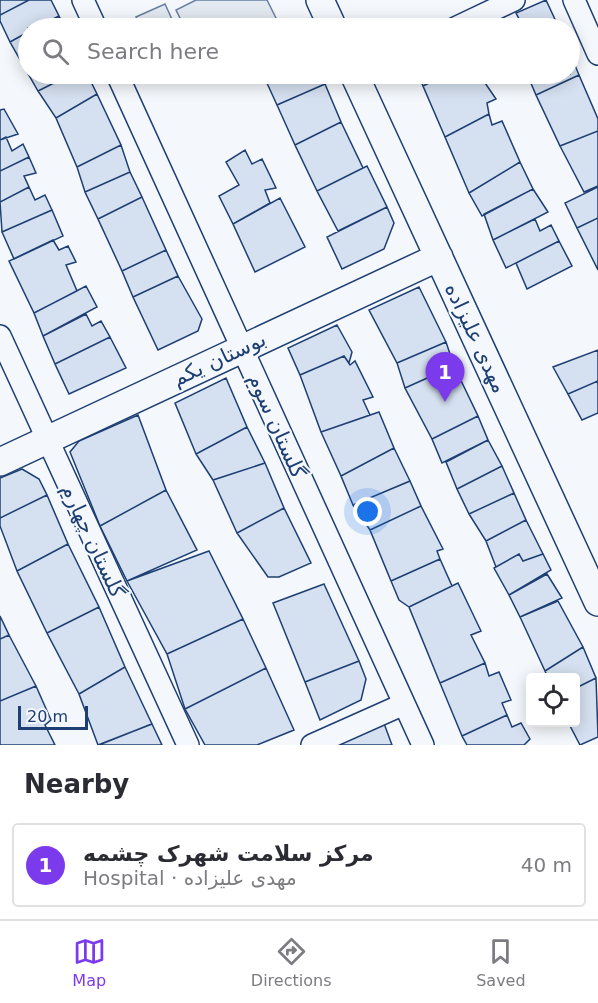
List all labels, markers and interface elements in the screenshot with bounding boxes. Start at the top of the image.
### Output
search box [18,18,580,84]
icon: search [39,35,72,68]
text: Search here [87,39,219,64]
street label: مهدی علیزاده [440,279,512,397]
street label: بوستان یکم [168,327,270,392]
pin: 1 [426,352,464,402]
street label: گلستان سوم [243,370,311,482]
street label: گلستان چهارم [56,480,130,602]
your location [353,497,382,526]
map controls [526,673,580,727]
button: locate [526,673,580,727]
scale bar [18,703,88,730]
text: 20 m [27,707,68,726]
text: Nearby [24,769,129,799]
text: مرکز سلامت شهرک چشمه [83,841,374,866]
text: 1 [39,853,52,877]
text: 40 m [521,853,572,877]
text: Hospital · مهدی علیزاده [83,866,297,890]
tab: Map [72,935,106,990]
tab: Directions [251,935,331,990]
tab: Saved [476,935,526,990]

